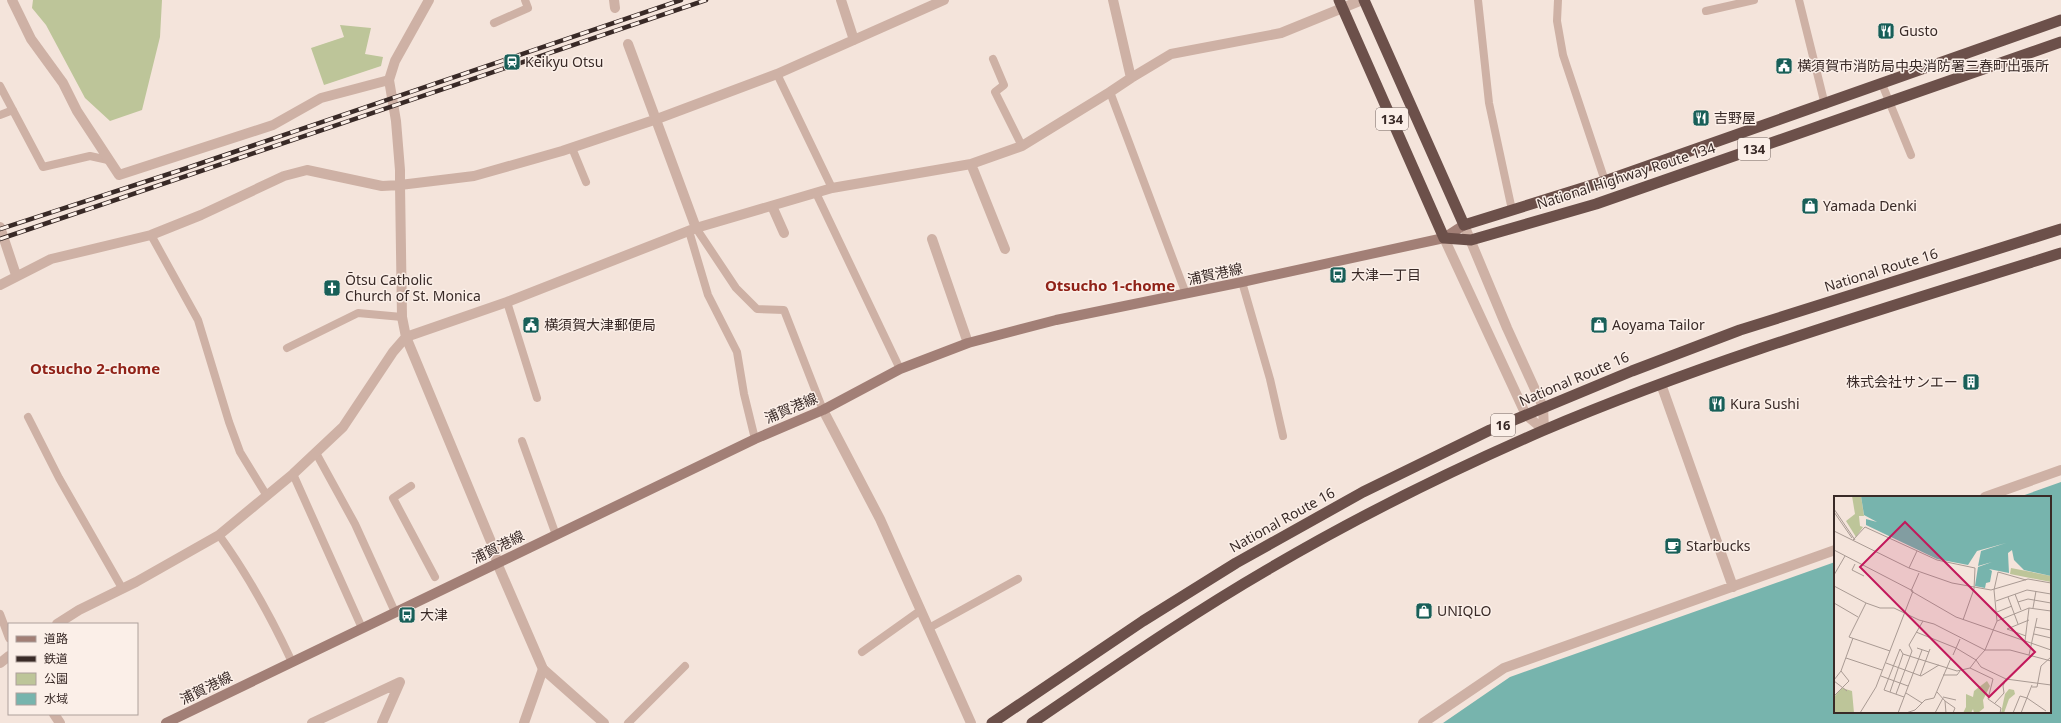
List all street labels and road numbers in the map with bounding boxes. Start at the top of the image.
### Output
road number: 134 [1376,108,1408,130]
street label: National Highway Route 134 [1534,138,1718,213]
road number: 134 [1738,138,1770,160]
street label: National Route 16 [1822,243,1940,296]
street label: 浦賀港線 [1186,258,1244,289]
street label: National Route 16 [1516,347,1632,410]
street label: 浦賀港線 [761,388,820,427]
road number: 16 [1491,414,1515,436]
street label: National Route 16 [1226,483,1338,556]
street label: 浦賀港線 [468,526,527,567]
street label: 浦賀港線 [176,667,235,708]

